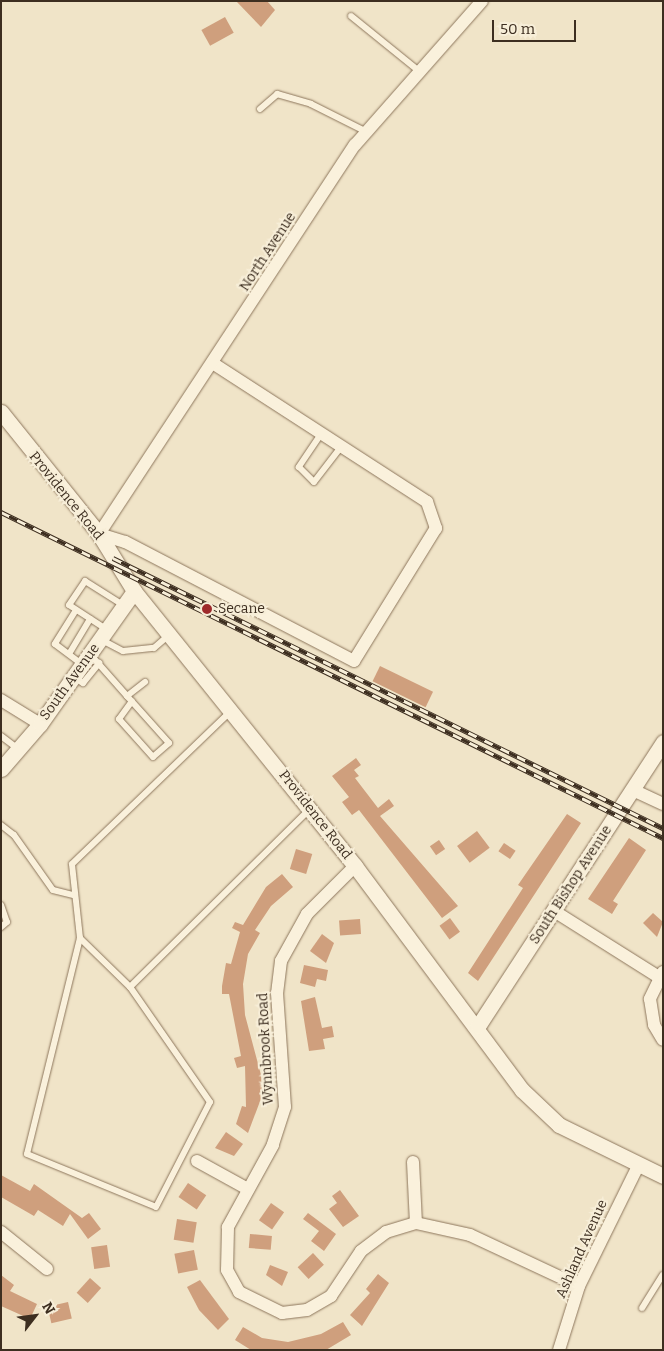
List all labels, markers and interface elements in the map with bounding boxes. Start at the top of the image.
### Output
scale bar [494,10,578,42]
text: 50 m [500,20,535,38]
street label: North Avenue [236,209,300,295]
street label: Providence Road [25,449,107,543]
place label: Secane [218,601,265,617]
marker: Secane [200,602,214,616]
street label: South Avenue [37,640,103,724]
street label: Providence Road [275,767,355,863]
street label: South Bishop Avenue [526,823,616,947]
street label: Wynnbrook Road [255,993,277,1105]
street label: Ashland Avenue [553,1197,611,1301]
north arrow [10,1291,60,1341]
text: N [38,1299,58,1317]

